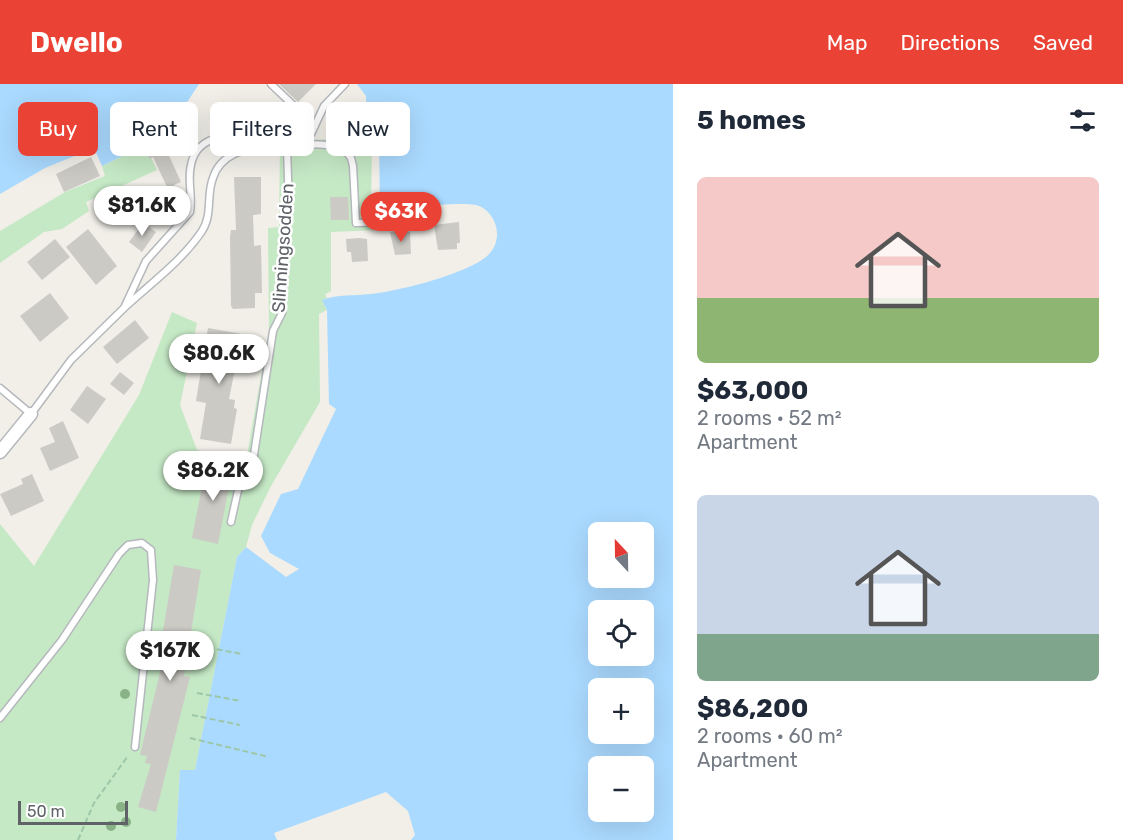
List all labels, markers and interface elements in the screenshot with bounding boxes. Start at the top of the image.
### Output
text: Dwello [30,26,123,59]
text: Map [827,30,868,55]
text: Directions [901,30,1000,55]
text: Saved [1033,30,1093,55]
chip: Buy [18,102,98,156]
chip: Rent [110,102,198,156]
chip: Filters [210,102,314,156]
chip: New [326,102,410,156]
icon: filters [1066,104,1099,137]
text: 5 homes [697,105,806,136]
street label: Slinningsodden [268,183,298,313]
pin: $81.6K [93,186,191,237]
pin: $63K [365,192,437,243]
text: $81.6K [108,193,176,217]
text: $63K [375,199,427,223]
icon: home [844,216,952,324]
pin: $80.6K [170,334,268,385]
text: $80.6K [183,341,255,365]
text: $63,000 [697,375,809,406]
text: 2 rooms · 52 m² [697,406,842,430]
text: Apartment [697,430,798,454]
pin: $86.2K [164,451,262,502]
text: $86.2K [177,458,249,482]
north arrow [588,522,654,588]
map controls [588,522,654,822]
icon: home [844,534,952,642]
button: locate [588,600,654,666]
pin: $167K [128,631,212,682]
text: $167K [140,638,200,662]
button: + [588,678,654,744]
text: $86,200 [697,693,808,724]
text: 2 rooms · 60 m² [697,724,843,748]
text: Apartment [697,748,798,772]
button: − [588,756,654,822]
scale bar [18,798,128,826]
text: 50 m [27,802,65,821]

